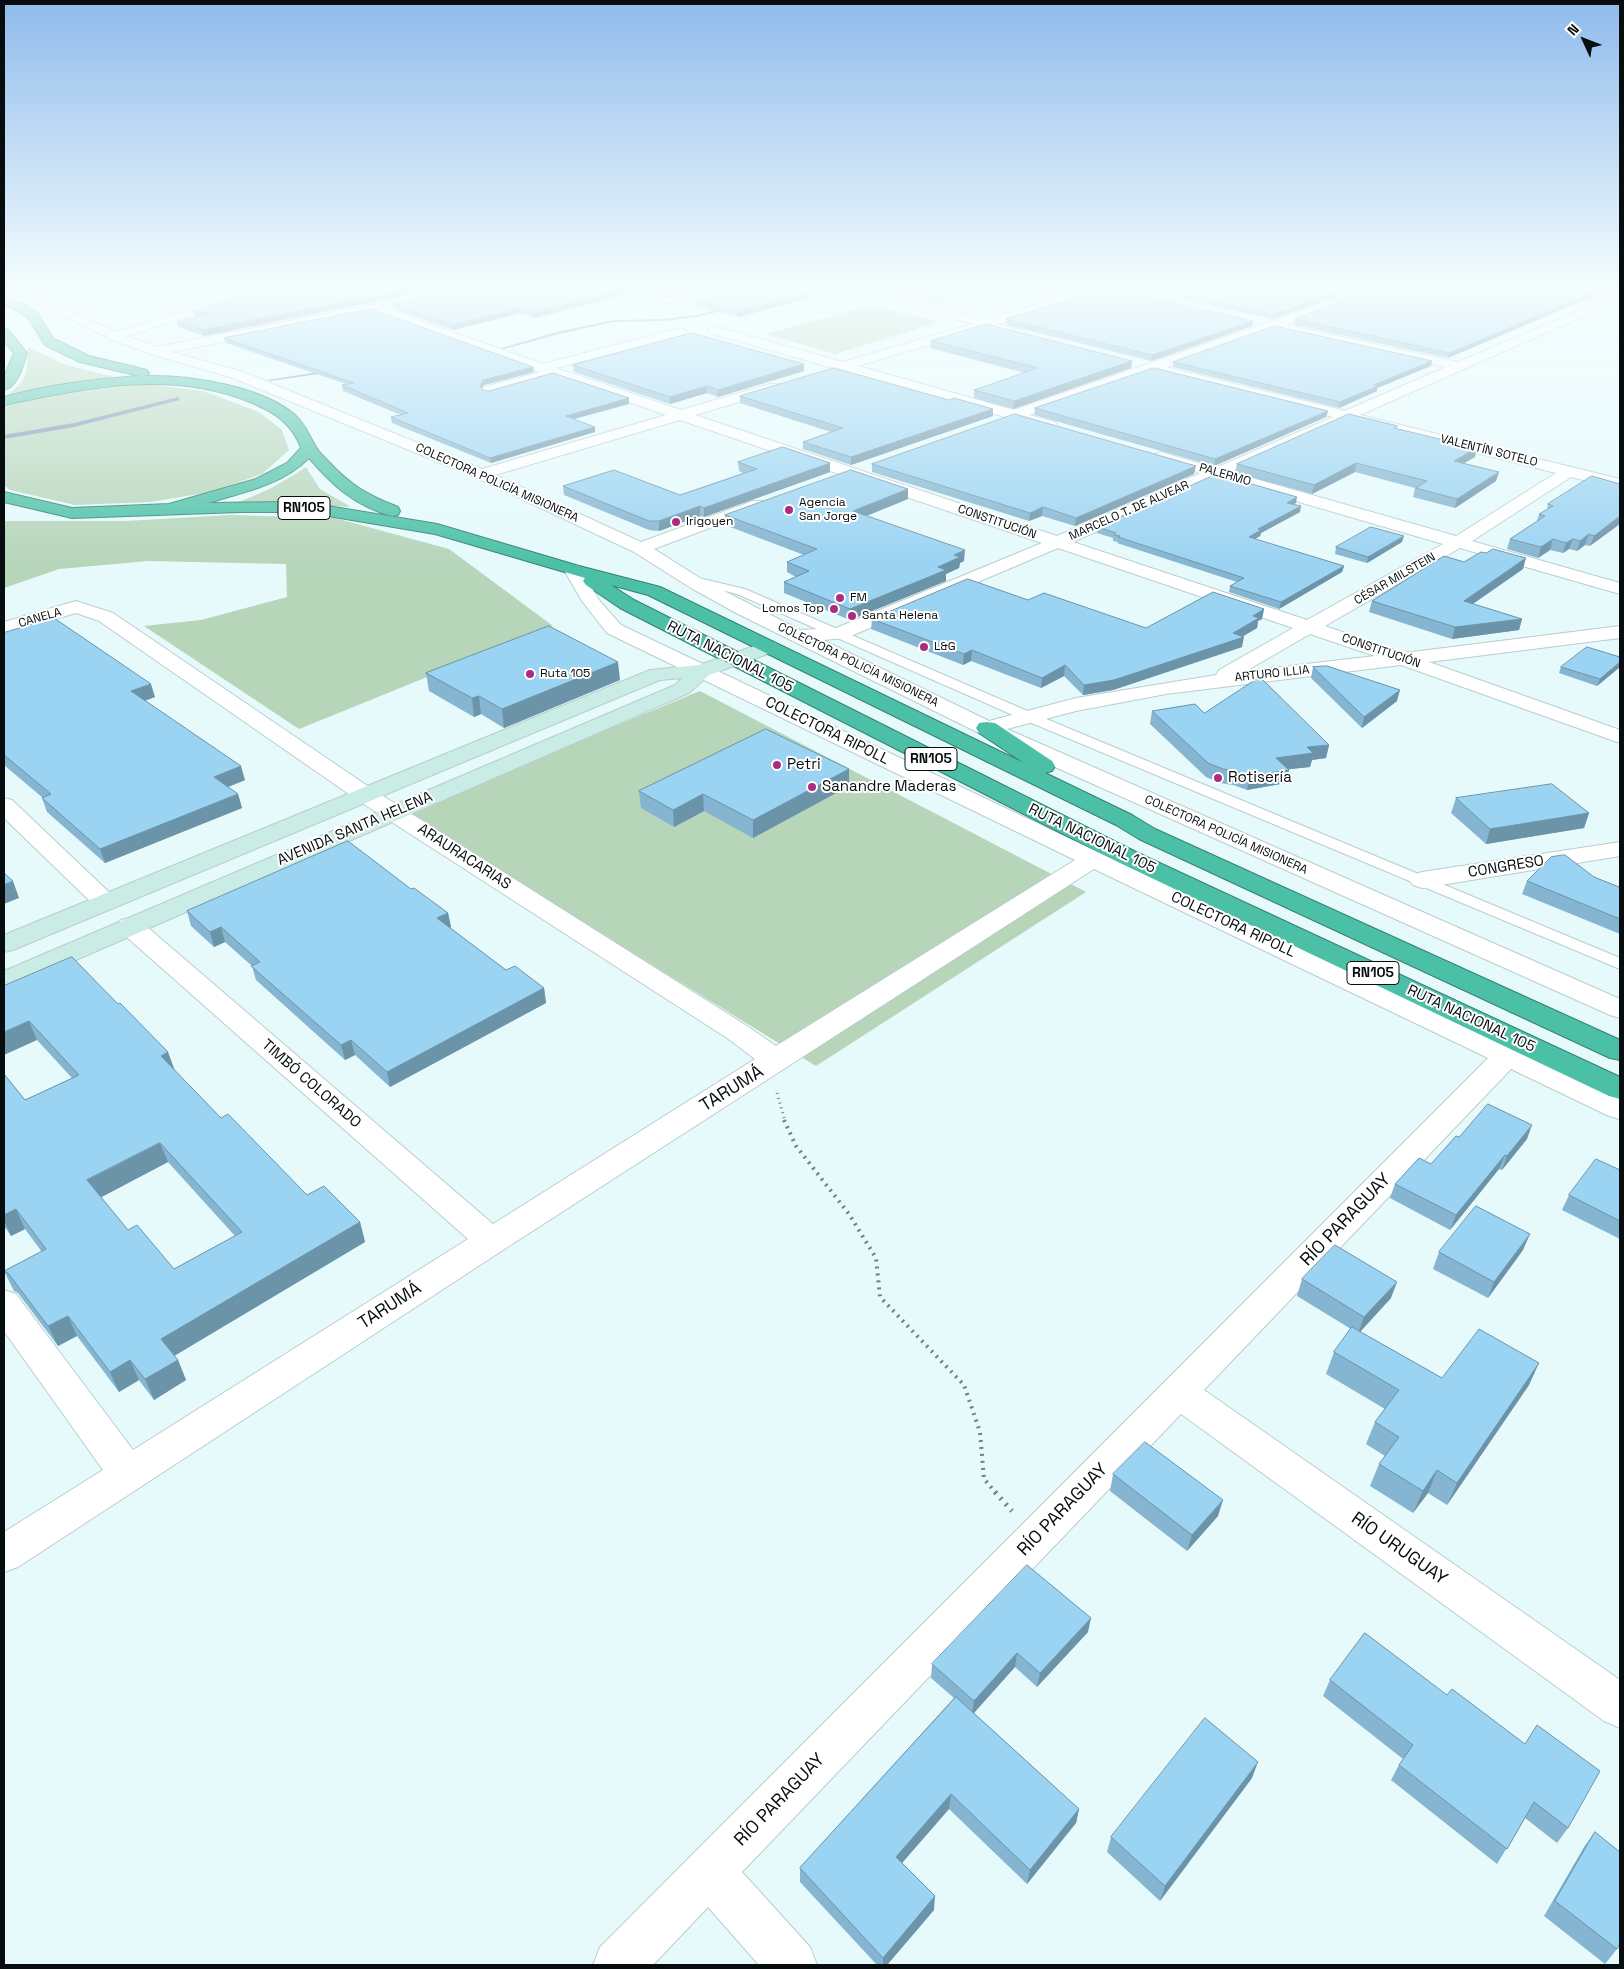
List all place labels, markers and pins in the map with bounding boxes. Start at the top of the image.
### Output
place label: Agencia San Jorge [799,496,857,524]
marker: Agencia San Jorge [783,504,795,516]
place label: Irigoyen [686,515,733,529]
marker: Irigoyen [670,516,682,528]
place label: FM [850,591,867,605]
marker: FM [834,592,846,604]
place label: Lomos Top [762,602,824,616]
marker: Lomos Top [828,603,840,615]
place label: Santa Helena [862,609,938,623]
marker: Santa Helena [846,610,858,622]
place label: L&G [934,640,956,654]
marker: L&G [918,641,930,653]
place label: Ruta 105 [540,667,590,681]
marker: Ruta 105 [524,668,536,680]
place label: Petri [787,756,821,774]
marker: Petri [771,759,783,771]
place label: Rotisería [1228,769,1292,787]
marker: Rotisería [1212,772,1224,784]
place label: Sanandre Maderas [822,778,956,796]
marker: Sanandre Maderas [806,781,818,793]

